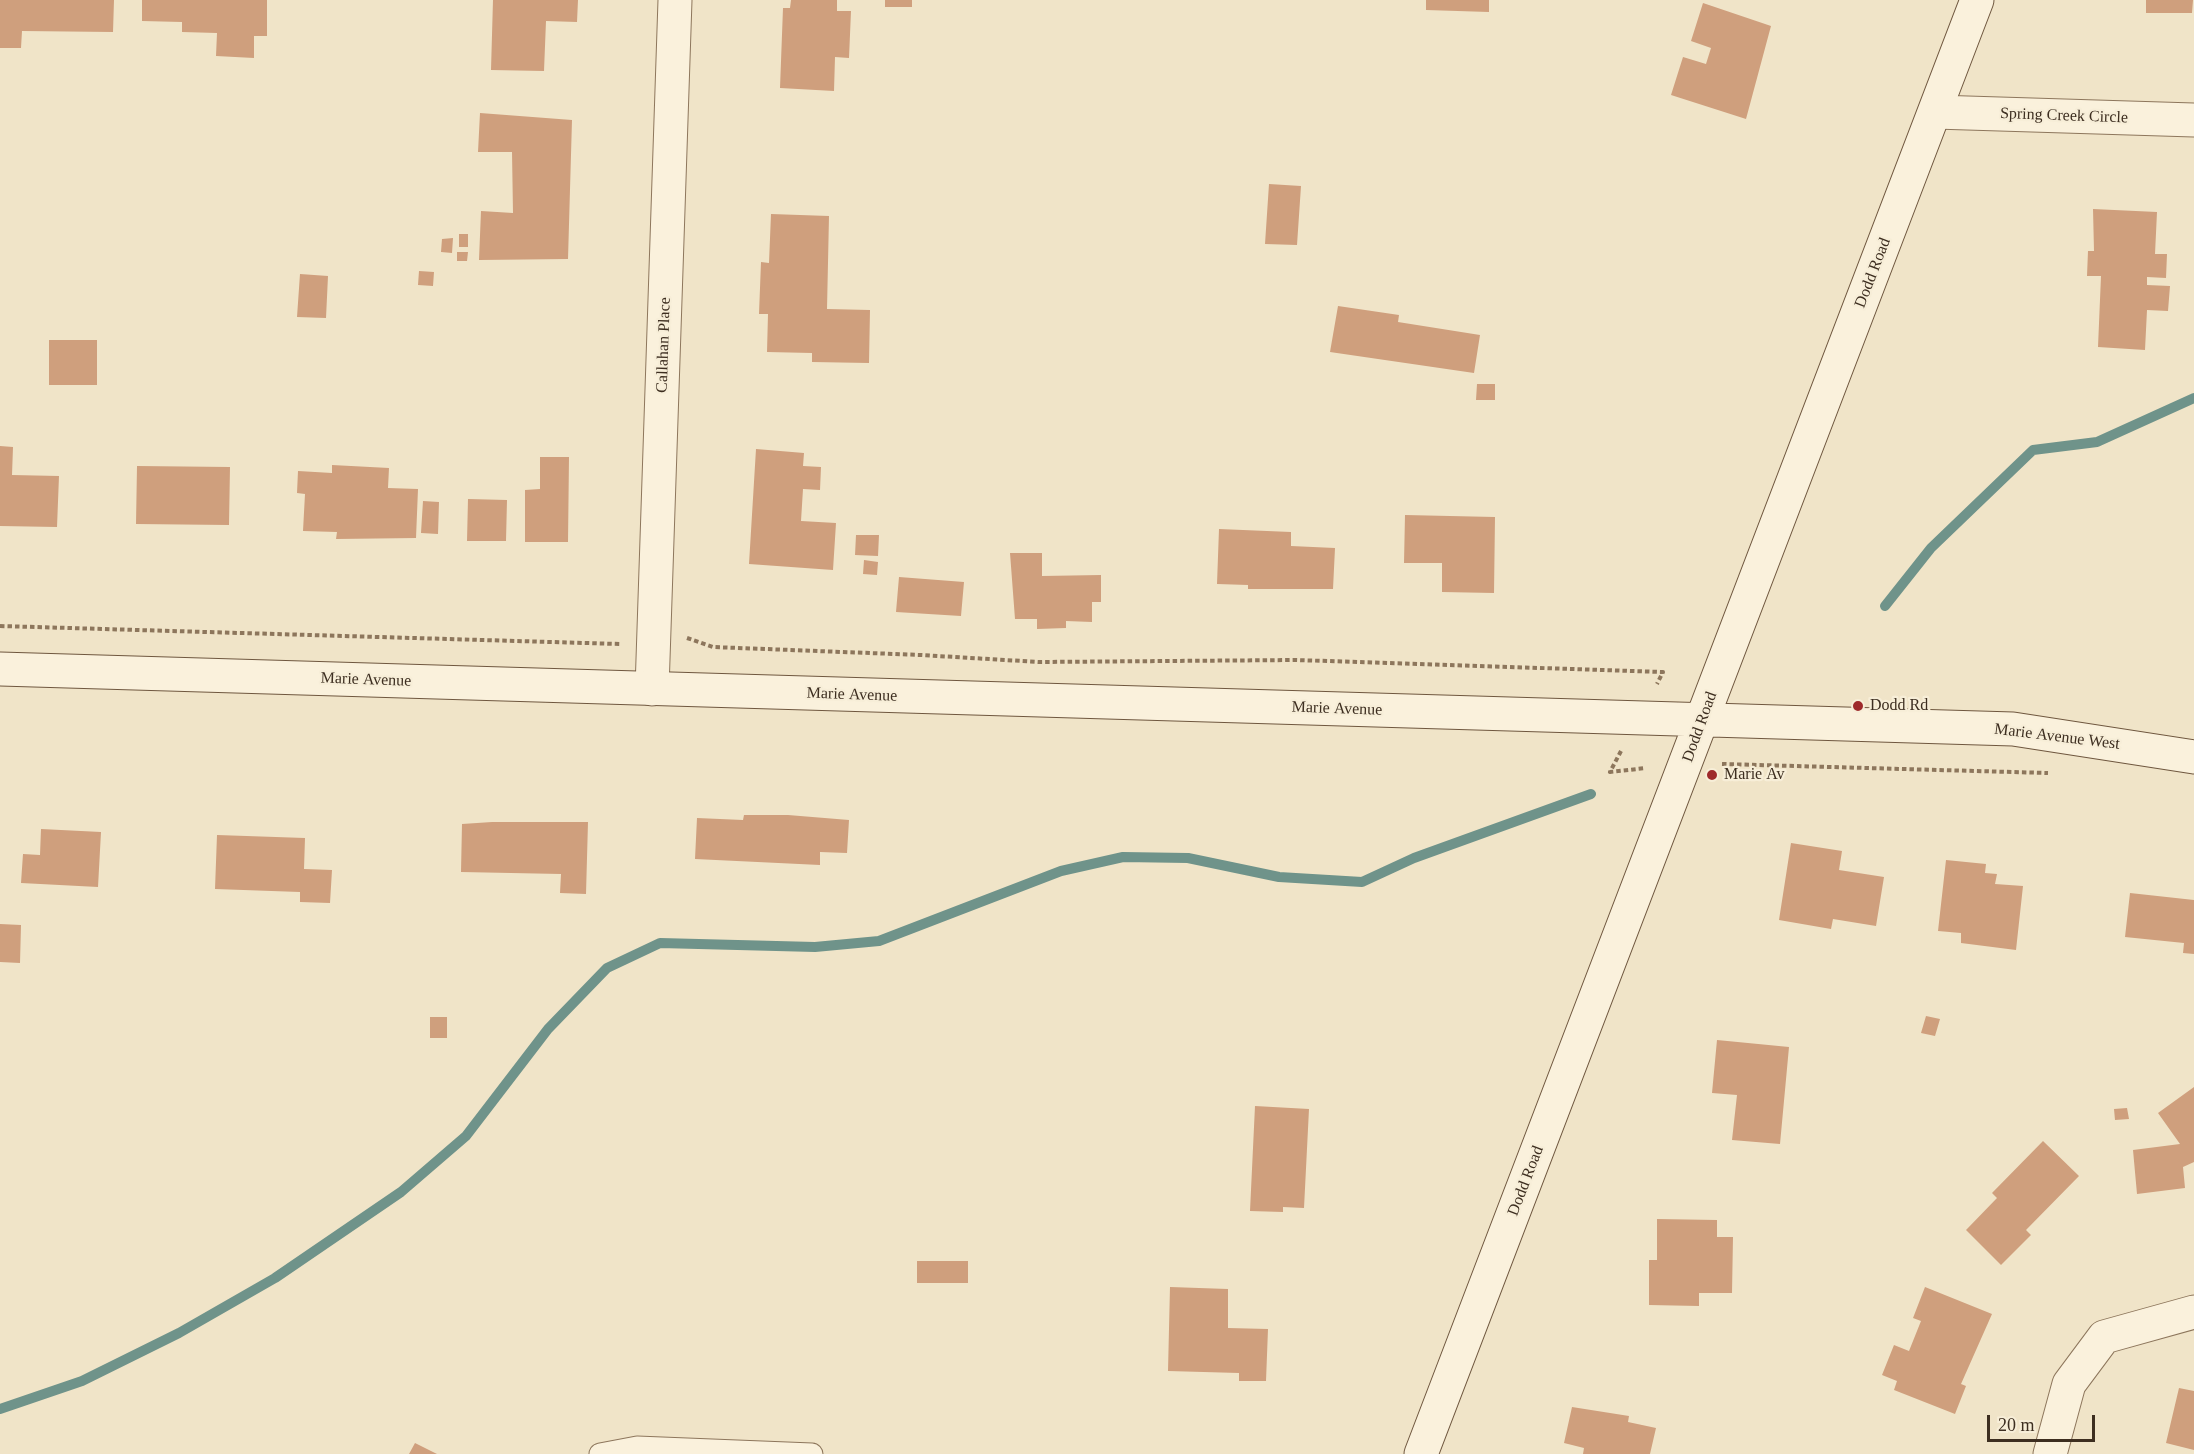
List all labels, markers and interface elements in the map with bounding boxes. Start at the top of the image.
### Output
street label: Spring Creek Circle [2000,104,2128,128]
street label: Dodd Road [1851,235,1895,311]
street label: Callahan Place [653,297,675,393]
street label: Marie Avenue [320,669,412,691]
street label: Marie Avenue [806,684,898,706]
street label: Dodd Road [1678,689,1722,765]
place label: Dodd Rd [1870,696,1928,716]
street label: Marie Avenue [1291,698,1383,720]
marker: Dodd Rd [1851,699,1865,713]
street label: Marie Avenue West [1993,720,2121,754]
place label: Marie Av [1724,765,1785,785]
marker: Marie Av [1705,768,1719,782]
street label: Dodd Road [1504,1143,1548,1219]
scale bar [1990,1403,2098,1441]
text: 20 m [1998,1415,2035,1435]

